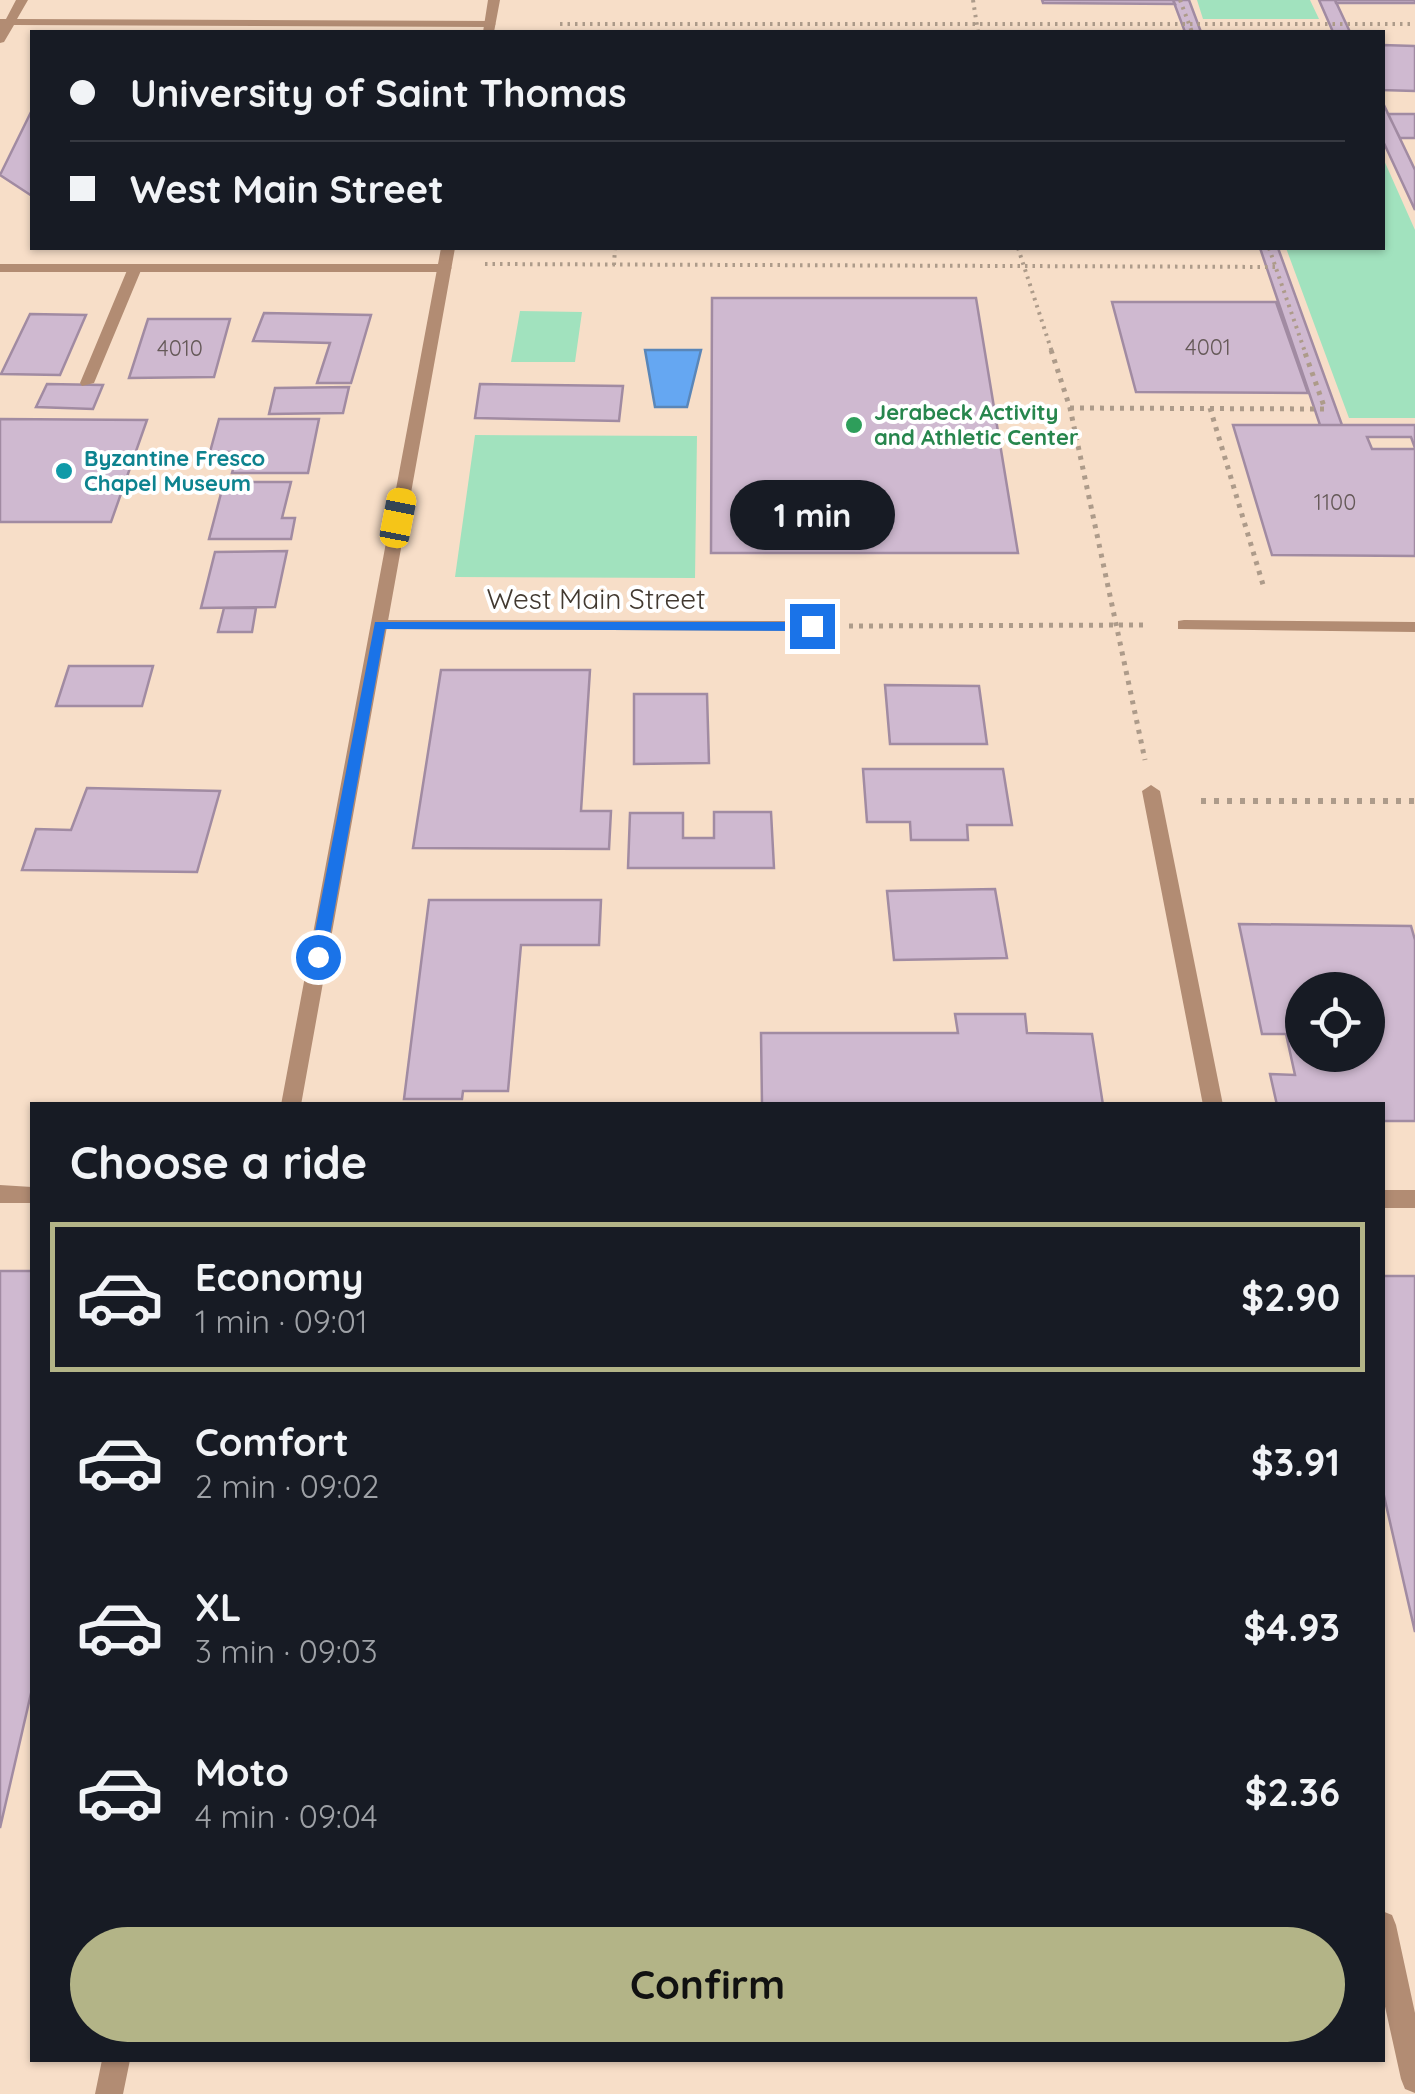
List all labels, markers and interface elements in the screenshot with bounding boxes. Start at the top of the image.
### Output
text: University of Saint Thomas [130,69,627,117]
text: West Main Street [130,165,444,213]
house number: 4001 [1185,333,1231,361]
house number: 4010 [157,334,203,362]
place label: Jerabeck Activity and Athletic Center [874,398,1079,451]
marker: Jerabeck Activity and Athletic Center [843,414,865,436]
place label: Byzantine Fresco Chapel Museum [84,444,265,497]
marker: Byzantine Fresco Chapel Museum [53,460,75,482]
callout: 1 min [730,481,894,551]
car [378,486,418,550]
house number: 1100 [1314,488,1356,516]
text: 1 min [774,495,851,535]
street label: West Main Street [486,581,706,616]
route end [790,604,835,649]
route start [296,935,341,980]
map controls [1285,972,1385,1072]
button: locate [1285,972,1385,1072]
text: Choose a ride [70,1134,367,1190]
icon: car [75,1252,165,1342]
text: Economy [195,1253,364,1301]
text: $2.90 [1241,1273,1340,1321]
text: 1 min · 09:01 [195,1301,368,1341]
icon: car [75,1417,165,1507]
text: Comfort [195,1418,349,1466]
text: $3.91 [1251,1438,1340,1486]
text: 2 min · 09:02 [195,1466,379,1506]
icon: car [75,1582,165,1672]
text: XL [195,1583,241,1631]
text: $4.93 [1244,1603,1340,1651]
text: 3 min · 09:03 [195,1631,377,1671]
icon: car [75,1747,165,1837]
text: Moto [195,1748,289,1796]
text: $2.36 [1245,1768,1340,1816]
text: 4 min · 09:04 [195,1796,378,1836]
button: Confirm [70,1927,1345,2042]

